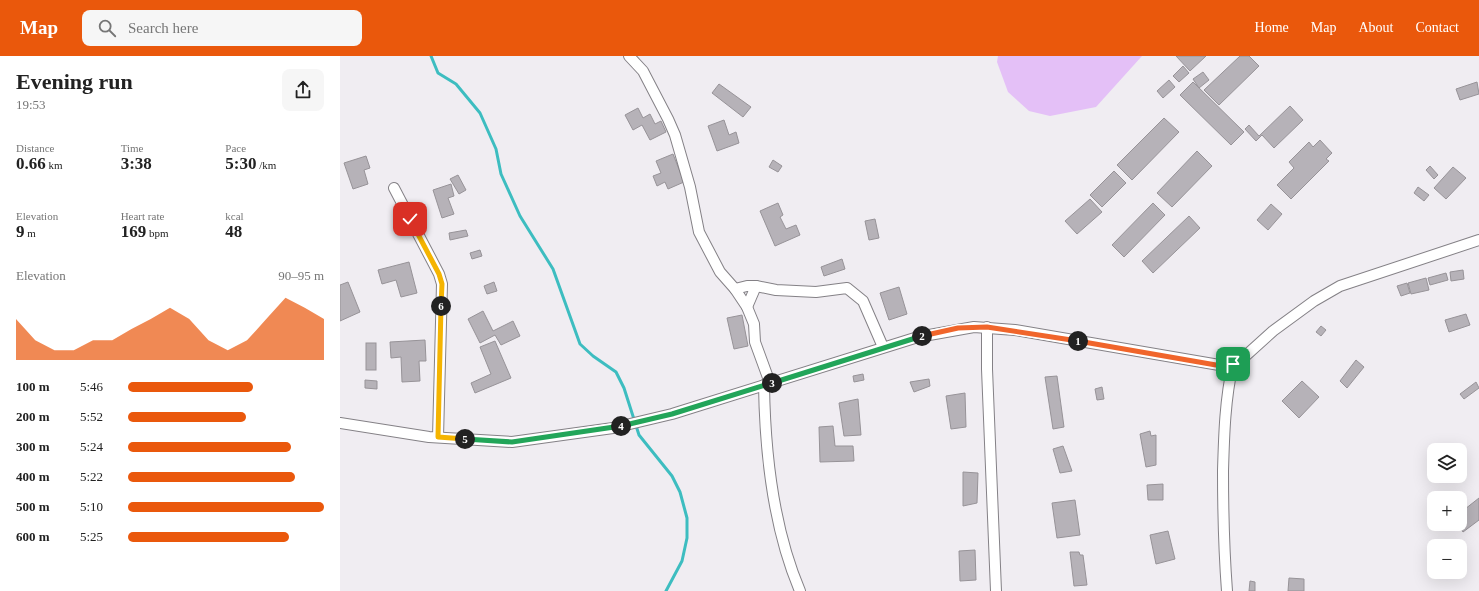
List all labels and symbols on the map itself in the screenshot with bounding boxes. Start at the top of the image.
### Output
pin [393,202,427,236]
pin: 6 [431,296,451,316]
pin: 2 [912,326,932,346]
pin: 1 [1068,331,1088,351]
pin [1216,347,1250,381]
pin: 3 [762,373,782,393]
pin: 4 [611,416,631,436]
pin: 5 [455,429,475,449]

